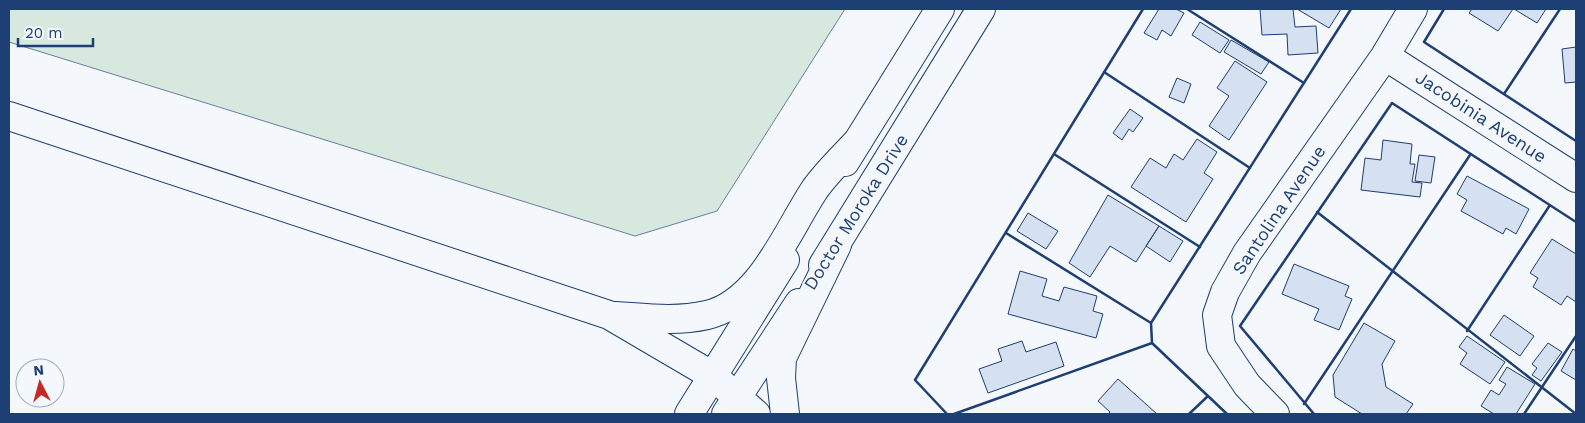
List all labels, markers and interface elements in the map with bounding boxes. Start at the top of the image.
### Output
scale bar [18,15,92,47]
text: 20 m [25,24,63,42]
street label: Jacobinia Avenue [1412,66,1551,167]
street label: Doctor Moroka Drive [799,130,912,294]
street label: Santolina Avenue [1228,141,1330,278]
north arrow [15,358,65,408]
text: N [33,362,45,379]

